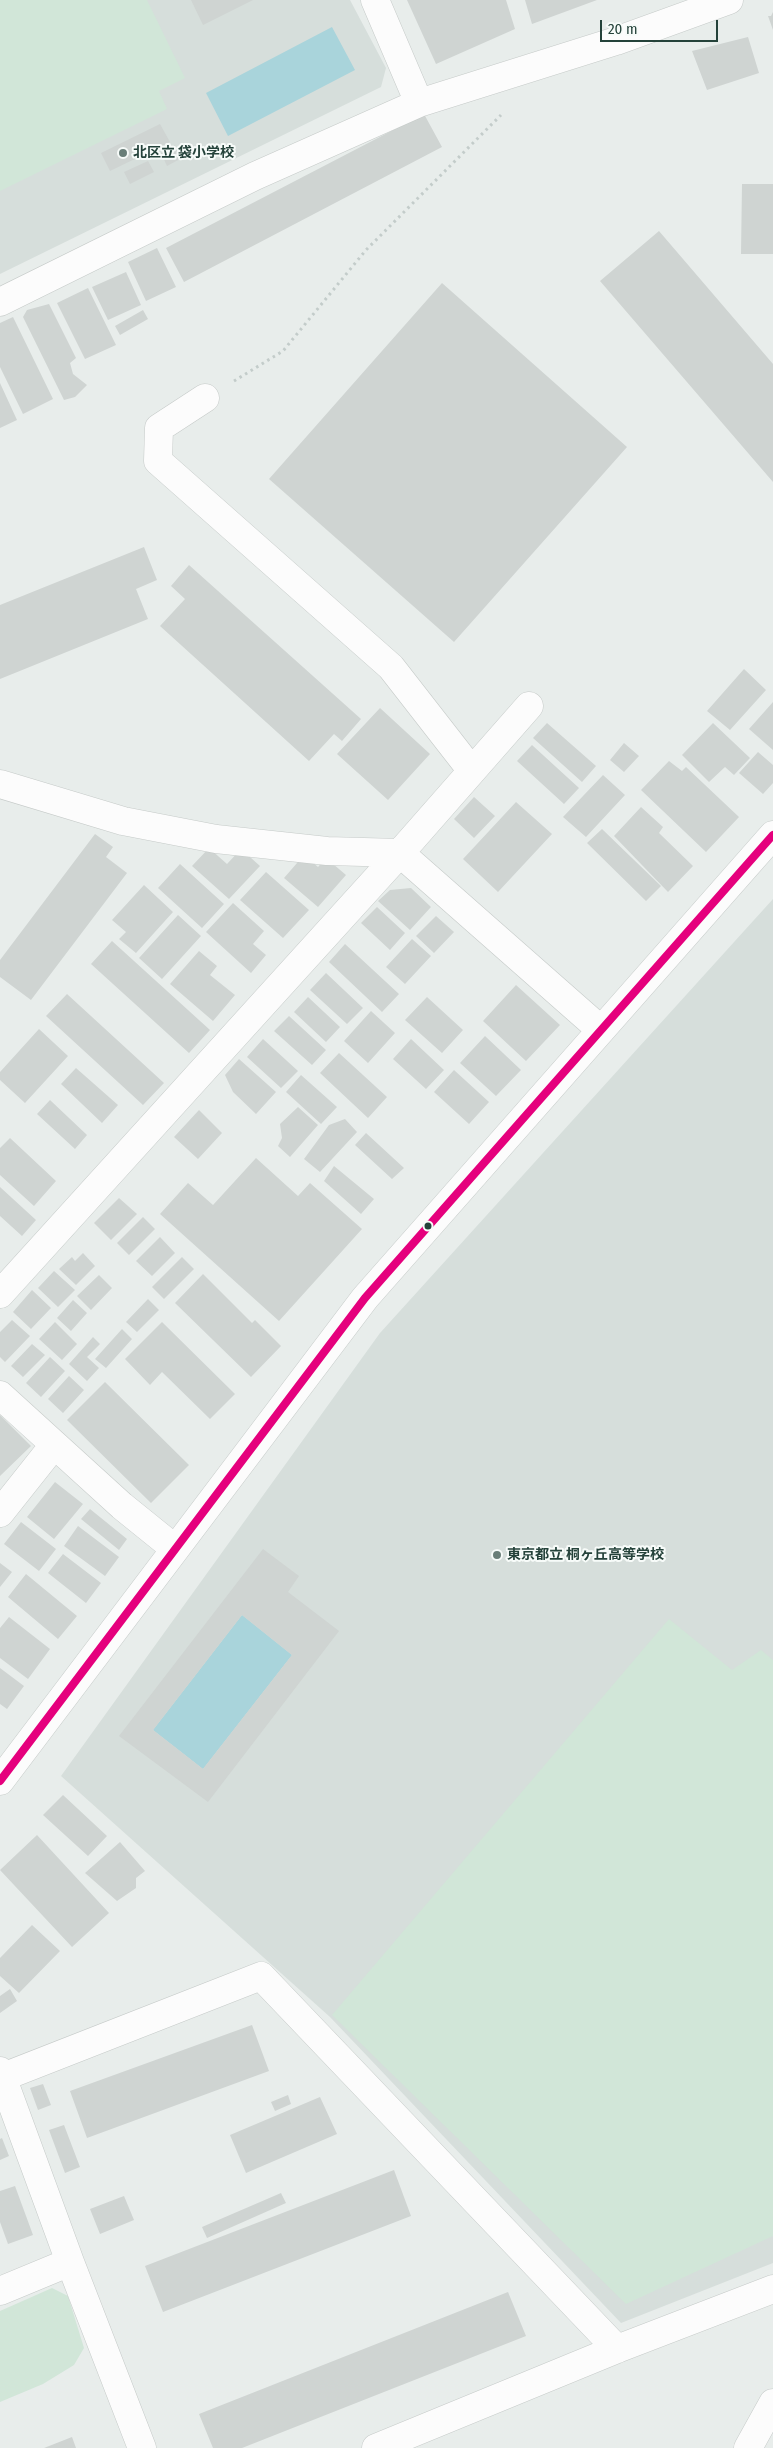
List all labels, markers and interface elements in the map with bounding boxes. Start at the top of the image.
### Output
scale bar [603,10,720,42]
text: 20 m [608,20,638,38]
place label: 北区立 袋小学校 [133,145,234,161]
marker: 北区立 袋小学校 [117,147,129,159]
unlabelled marker [423,1221,433,1231]
place label: 東京都立 桐ヶ丘高等学校 [507,1547,664,1563]
marker: 東京都立 桐ヶ丘高等学校 [491,1549,503,1561]

